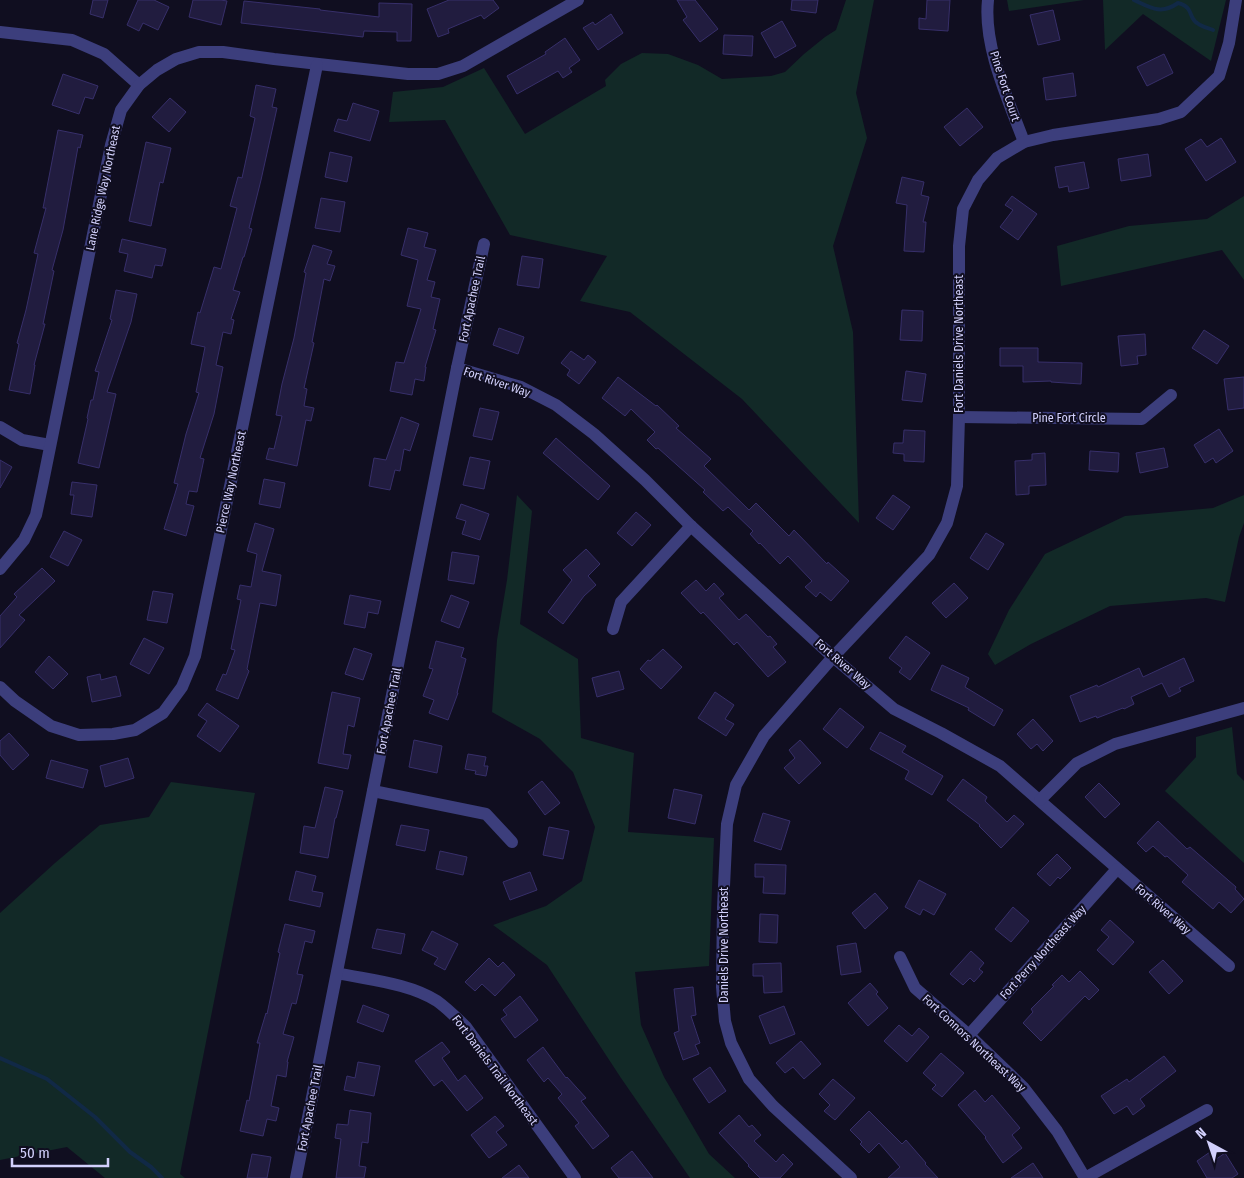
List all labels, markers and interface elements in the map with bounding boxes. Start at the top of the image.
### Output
street label: Pine Fort Court [987,49,1023,123]
street label: Lane Ridge Way Northeast [83,124,123,252]
street label: Fort Apachee Trail [456,255,488,343]
street label: Fort Daniels Drive Northeast [952,275,966,413]
street label: Fort River Way [462,364,533,400]
street label: Pine Fort Circle [1032,411,1106,425]
street label: Pierce Way Northeast [213,430,249,534]
street label: Fort River Way [812,636,874,693]
street label: Fort Apachee Trail [374,667,404,755]
street label: Fort River Way [1132,881,1194,938]
street label: Daniels Drive Northeast [717,887,731,1003]
street label: Fort Perry Northeast Way [997,902,1089,1002]
street label: Fort Connors Northeast Way [919,991,1029,1095]
street label: Fort Daniels Trail Northeast [449,1012,541,1128]
street label: Fort Apachee Trail [295,1064,325,1152]
north arrow [1184,1118,1234,1168]
text: N [1192,1124,1210,1143]
scale bar [12,1136,109,1168]
text: 50 m [20,1144,50,1162]

